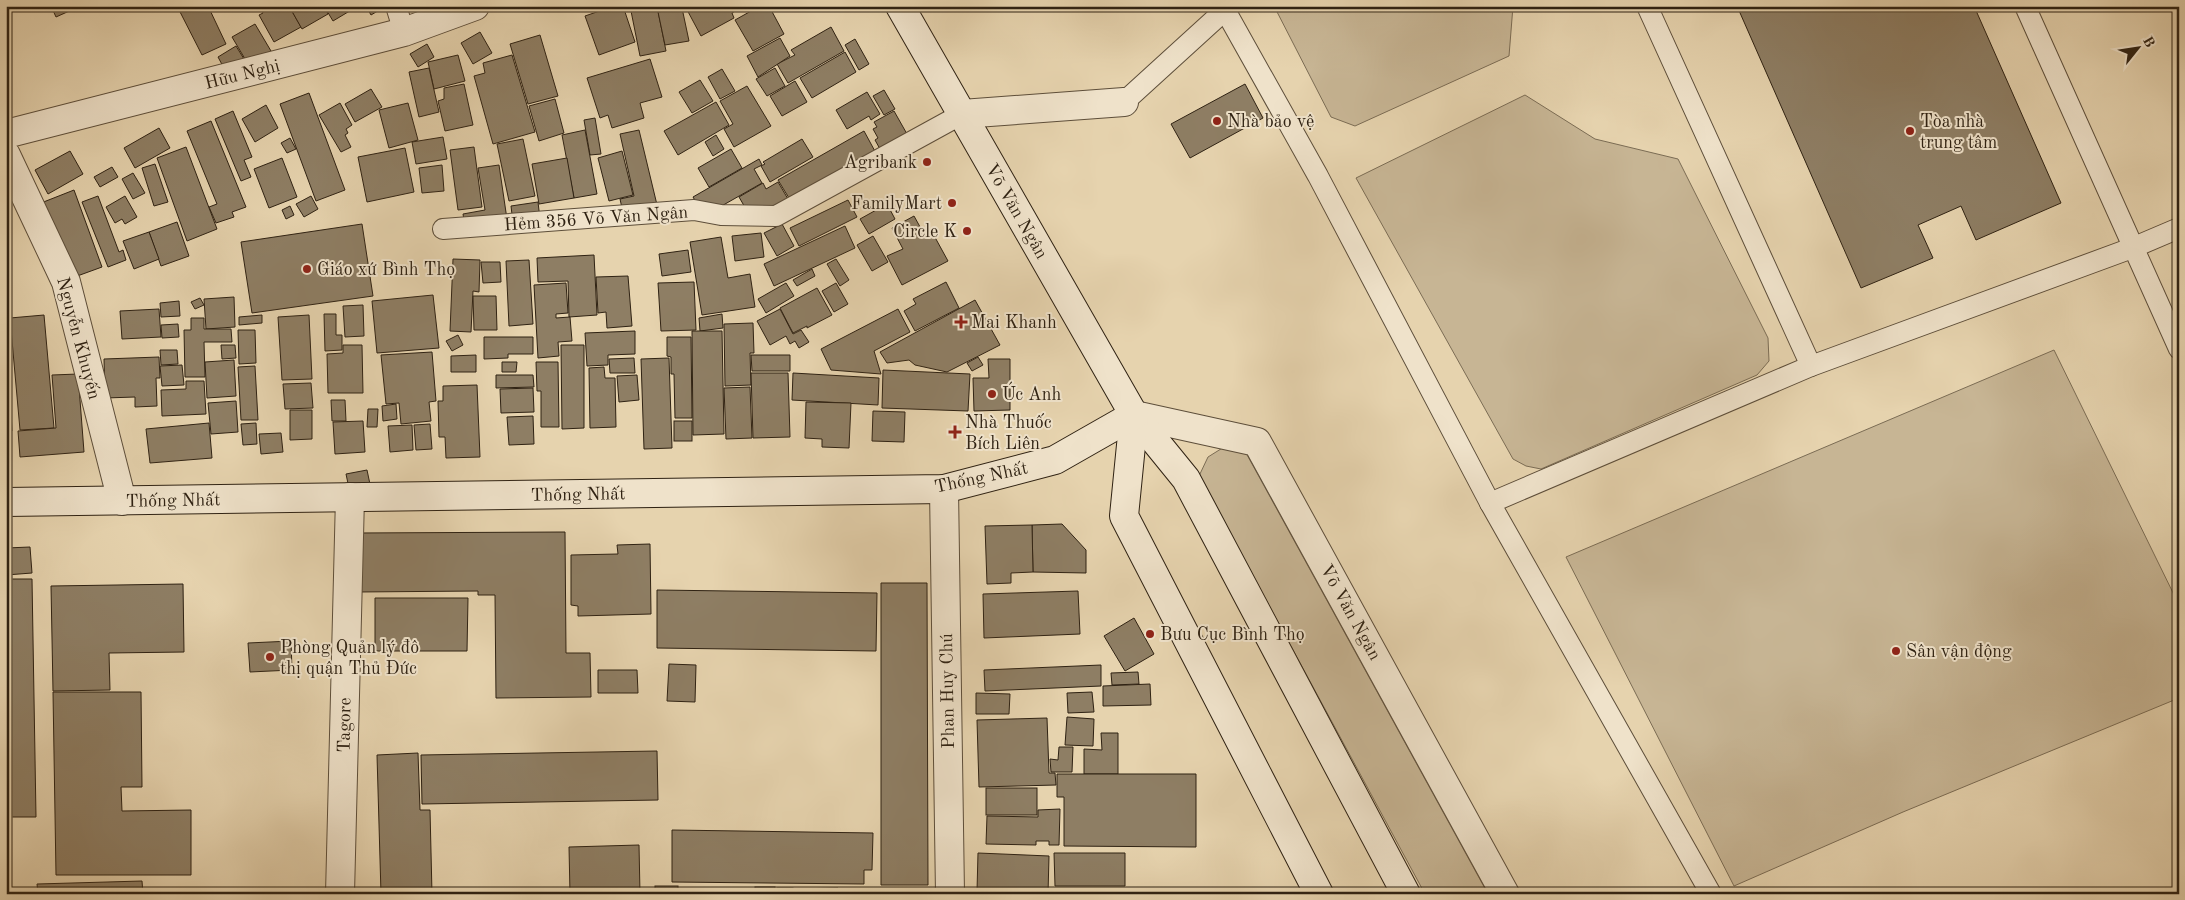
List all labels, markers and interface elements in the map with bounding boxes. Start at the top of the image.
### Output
north arrow [2112,22,2162,72]
text: B [2140,34,2157,50]
street label: Hữu Nghị [203,57,282,93]
place label: Nhà bảo vệ [1227,113,1314,131]
place label: Tòa nhà trung tâm [1920,113,1997,152]
marker: Nhà bảo vệ [1211,115,1223,127]
marker: Tòa nhà trung tâm [1904,125,1916,137]
place label: Agribank [844,154,917,172]
marker: Agribank [921,156,933,168]
street label: Võ Văn Ngân [982,161,1051,262]
place label: FamilyMart [851,195,942,213]
marker: FamilyMart [946,197,958,209]
street label: Hẻm 356 Võ Văn Ngân [503,204,689,234]
place label: Circle K [893,223,957,241]
marker: Circle K [961,225,973,237]
place label: Giáo xứ Bình Thọ [317,261,455,279]
marker: Giáo xứ Bình Thọ [301,263,313,275]
street label: Nguyễn Khuyến [53,275,105,402]
place label: Mai Khanh [971,314,1057,332]
marker: Mai Khanh [955,316,967,328]
place label: Úc Anh [1002,381,1062,404]
marker: Úc Anh [986,388,998,400]
place label: Nhà Thuốc Bích Liên [965,413,1052,453]
marker: Nhà Thuốc Bích Liên [949,426,961,438]
street label: Thống Nhất [933,458,1029,497]
street label: Thống Nhất [530,484,626,505]
street label: Thống Nhất [125,490,221,511]
street label: Võ Văn Ngân [1316,562,1384,664]
place label: Bưu Cục Bình Thọ [1160,626,1305,644]
marker: Bưu Cục Bình Thọ [1144,628,1156,640]
street label: Phan Huy Chú [938,633,958,749]
place label: Phòng Quản lý đô thị quận Thủ Đức [280,639,419,678]
place label: Sân vận động [1906,643,2012,661]
marker: Sân vận động [1890,645,1902,657]
marker: Phòng Quản lý đô thị quận Thủ Đức [264,651,276,663]
street label: Tagore [336,697,354,753]

